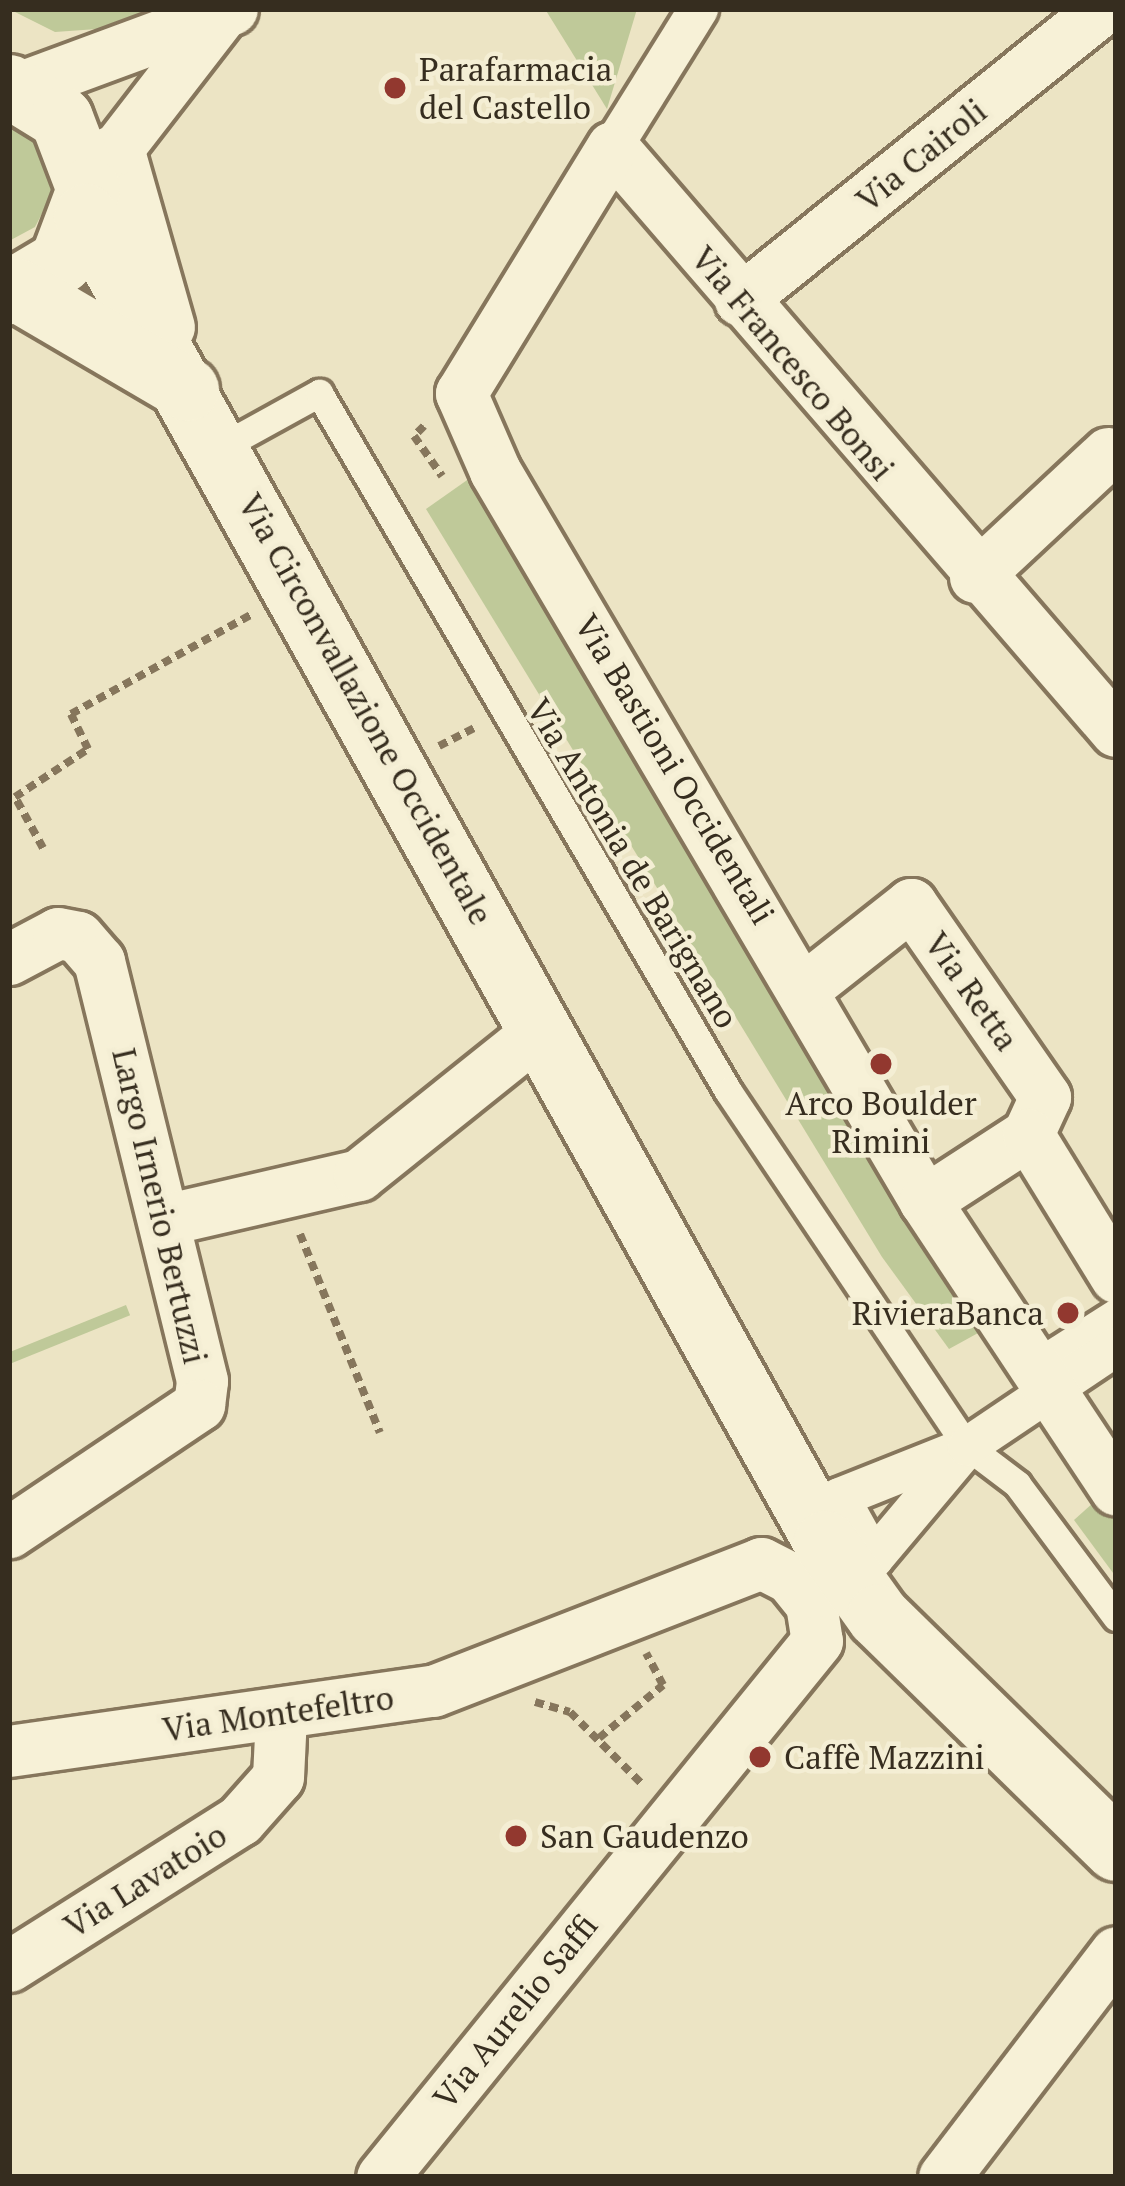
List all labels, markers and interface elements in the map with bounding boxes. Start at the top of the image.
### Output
place label: Parafarmacia del Castello [419,49,612,127]
marker: Parafarmacia del Castello [382,75,408,101]
street label: Via Cairoli [848,91,994,219]
street label: Via Francesco Bonsi [684,238,902,488]
street label: Via Circonvallazione Occidentale [231,487,501,931]
street label: Via Bastioni Occidentali [567,607,783,931]
street label: Via Antonia de Barignano [519,691,747,1035]
street label: Via Retta [917,924,1027,1058]
street label: Largo Irnerio Bertuzzi [104,1044,216,1368]
marker: Arco Boulder Rimini [868,1051,894,1077]
place label: Arco Boulder Rimini [785,1083,977,1161]
place label: RivieraBanca [852,1293,1044,1333]
marker: RivieraBanca [1055,1300,1081,1326]
street label: Via Montefeltro [160,1677,396,1749]
place label: Caffè Mazzini [784,1737,985,1777]
marker: Caffè Mazzini [747,1744,773,1770]
street label: Via Lavatoio [56,1814,234,1946]
place label: San Gaudenzo [540,1816,749,1856]
marker: San Gaudenzo [503,1823,529,1849]
street label: Via Aurelio Saffi [424,1905,606,2117]

